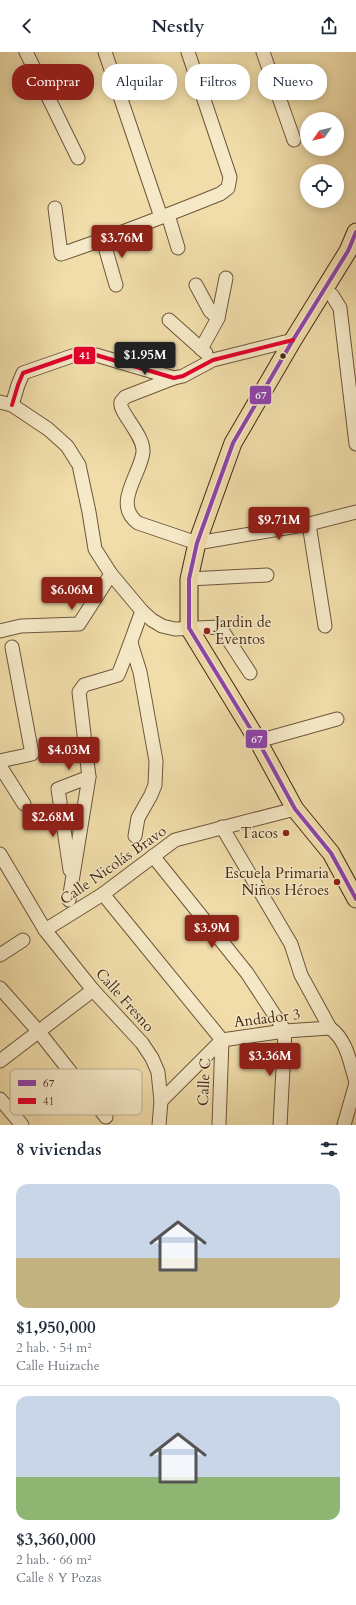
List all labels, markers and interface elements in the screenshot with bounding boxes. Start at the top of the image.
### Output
text: Nestly [151,14,205,39]
icon: back [16,15,38,37]
icon: share [318,15,340,37]
chip: Comprar [12,64,94,100]
chip: Alquilar [102,64,177,100]
chip: Filtros [185,64,250,100]
chip: Nuevo [258,64,327,100]
north arrow [300,112,344,156]
map controls [300,112,344,208]
button: locate [300,164,344,208]
pin: $3.76M [89,225,155,259]
text: $3.76M [100,229,144,247]
pin: $1.95M [112,342,178,376]
line badge: 41 [73,346,96,365]
text: $1.95M [123,346,167,364]
text: 41 [79,348,91,363]
unlabelled marker [278,351,288,361]
line badge: 67 [249,385,272,405]
text: 67 [255,388,267,403]
pin: $9.71M [246,507,312,541]
text: $9.71M [257,511,301,529]
pin: $6.06M [39,577,105,611]
text: $6.06M [50,581,94,599]
place label: Jardin de Eventos [213,612,272,649]
marker: Jardin de Eventos [202,626,212,636]
line badge: 67 [245,729,268,749]
text: 67 [251,732,263,747]
pin: $4.03M [36,737,102,771]
text: $4.03M [47,741,91,759]
pin: $2.68M [20,804,86,838]
text: $2.68M [31,808,75,826]
street label: Calle Nicolás Bravo [56,821,170,909]
place label: Tacos [241,823,278,843]
marker: Tacos [281,828,291,838]
place label: Escuela Primaria Niños Héroes [225,863,330,900]
marker: Escuela Primaria Niños Héroes [332,877,342,887]
pin: $3.9M [184,915,240,949]
text: $3.9M [194,919,230,937]
street label: Calle Fresno [91,964,159,1036]
street label: Andador 3 [233,1004,301,1032]
pin: $3.36M [237,1043,303,1077]
text: $3.36M [248,1047,292,1065]
street label: Calle C [193,1058,215,1106]
legend [10,1069,142,1115]
text: 67 [43,1076,55,1091]
text: 41 [43,1094,54,1109]
text: 8 viviendas [16,1138,102,1161]
icon: filters [318,1138,340,1160]
icon: home [142,1210,214,1282]
text: $1,950,000 [16,1316,96,1339]
text: 2 hab. · 54 m² [16,1339,92,1357]
text: Calle Huizache [16,1357,100,1375]
icon: home [142,1422,214,1494]
text: $3,360,000 [16,1528,96,1551]
text: 2 hab. · 66 m² [16,1551,92,1569]
text: Calle 8 Y Pozas [16,1569,101,1587]

